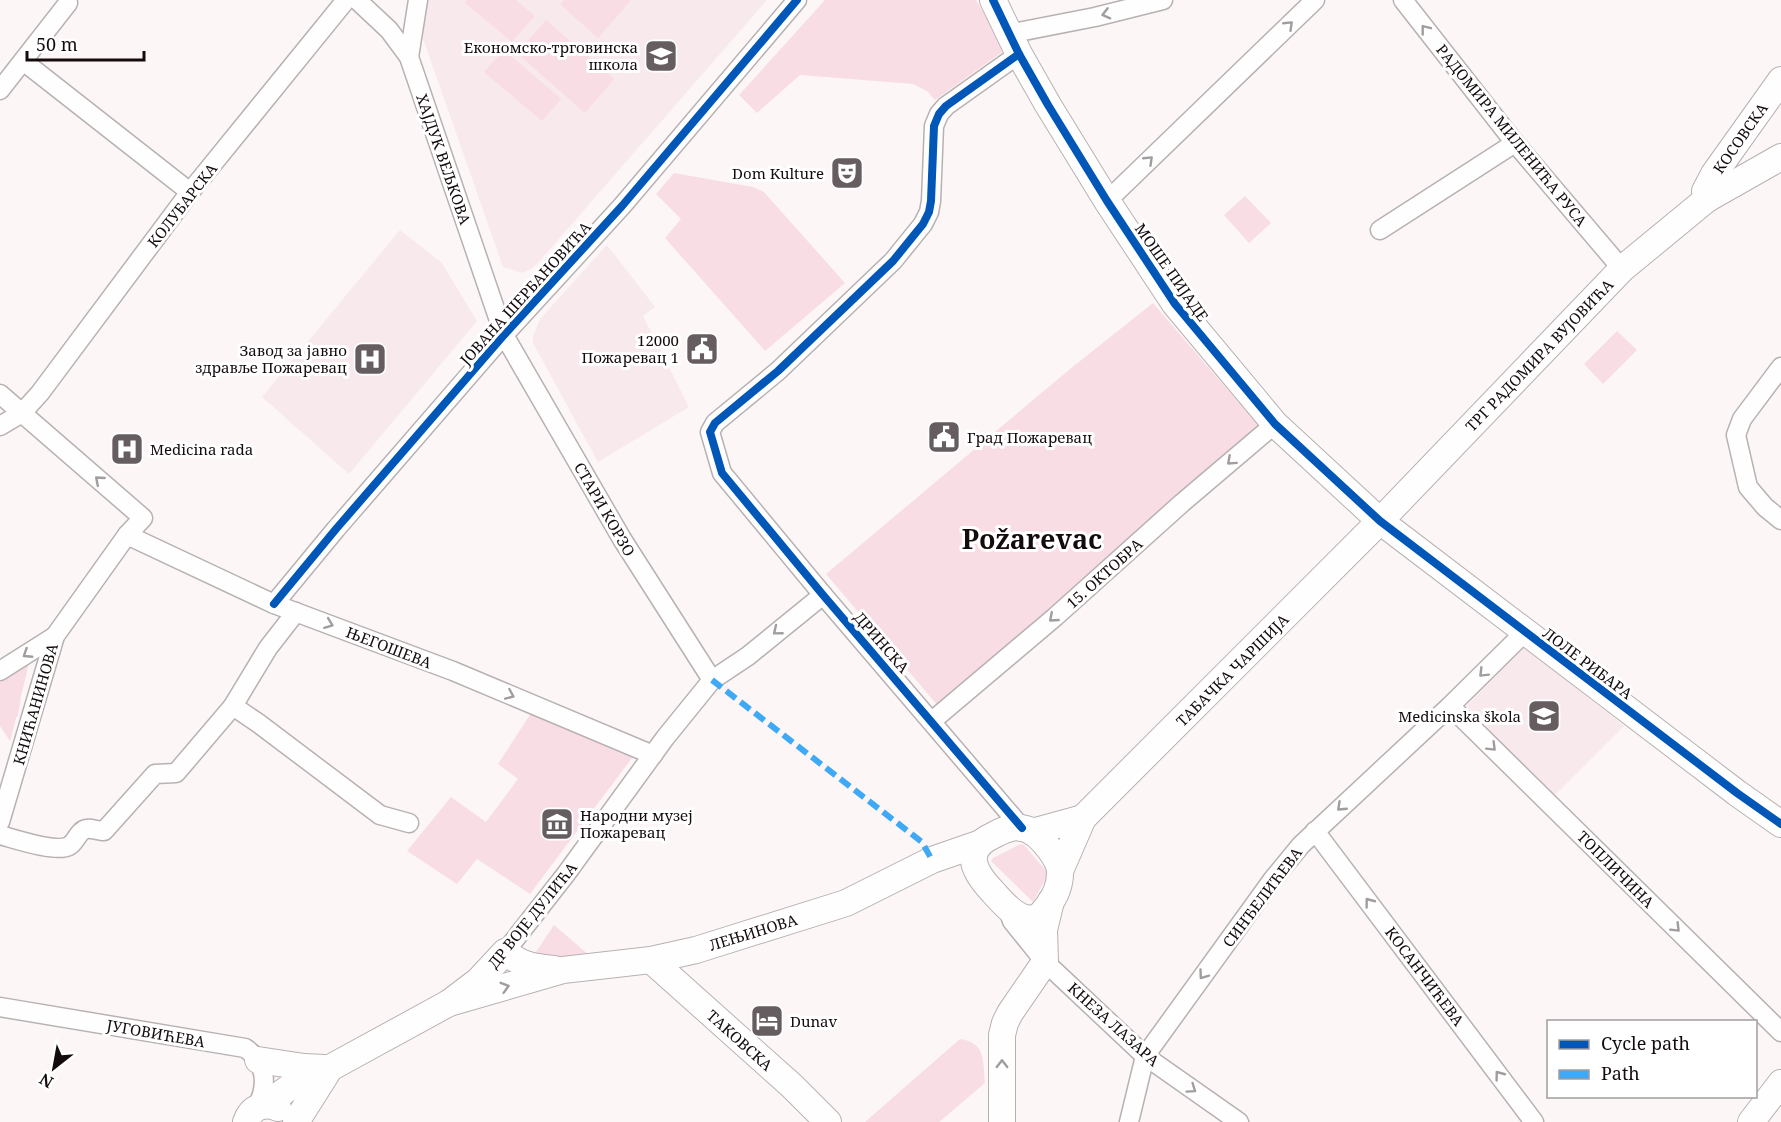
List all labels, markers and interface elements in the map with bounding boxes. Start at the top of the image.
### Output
one-way arrow [1102,7,1112,20]
one-way arrow [1282,21,1293,32]
scale bar [27,24,144,62]
one-way arrow [1422,24,1433,35]
text: 50 m [36,32,78,56]
place label: Економско-трговинска школа [464,37,638,74]
school or university icon: Економско-трговинска школа [643,38,679,74]
street label: РАДОМИРА МИЛЕНИЋА РУСА [1432,40,1592,231]
street label: ХАЈДУК ВЕЉКОВА [412,91,476,227]
street label: КОСОВСКА [1708,98,1772,177]
theatre icon: Dom Kulture [829,155,865,191]
one-way arrow [1142,156,1152,167]
street label: КОЛУБАРСКА [143,158,222,251]
place label: Dom Kulture [732,163,824,183]
street label: ЈОВАНА ШЕРБАНОВИЋА [455,217,595,370]
street label: МОШЕ ПИЈАДЕ [1131,219,1213,325]
street label: ТРГ РАДОМИРА ВУЈОВИЋА [1461,274,1617,435]
place label: 12000 Пожаревац 1 [581,330,679,367]
public building icon: 12000 Пожаревац 1 [684,331,720,367]
place label: Завод за јавно здравље Пожаревац [195,340,347,377]
hospital icon: Завод за јавно здравље Пожаревац [352,341,388,377]
public building icon: Град Пожаревац [926,419,962,455]
place label: Град Пожаревац [967,427,1092,447]
hospital icon: Medicina rada [109,431,145,467]
place label: Medicina rada [150,439,253,459]
one-way arrow [1227,454,1238,465]
street label: СТАРИ КОРЗО [570,458,640,560]
one-way arrow [95,476,106,487]
district label: Požarevac [962,520,1102,557]
street label: 15. ОКТОБРА [1062,533,1147,612]
street label: ДРИНСКА [850,607,914,677]
street label: ТАБАЧКА ЧАРШИЈА [1171,609,1293,731]
one-way arrow [1049,611,1060,622]
one-way arrow [322,617,333,629]
street label: ЊЕГОШЕВА [343,622,435,673]
street label: ЛОЛЕ РИБАРА [1539,623,1637,704]
one-way arrow [773,624,784,635]
street label: КНИЋАНИНОВА [8,641,62,767]
one-way arrow [23,646,34,657]
one-way arrow [1480,666,1491,677]
one-way arrow [504,688,515,700]
school or university icon: Medicinska škola [1526,698,1562,734]
place label: Medicinska škola [1398,706,1521,726]
one-way arrow [1484,740,1495,751]
one-way arrow [1338,800,1348,811]
place label: Народни музеј Пожаревац [580,805,693,842]
museum icon: Народни музеј Пожаревац [539,806,575,842]
street label: ТОПЛИЧИНА [1573,826,1659,912]
street label: СИНЂЕЛИЋЕВА [1218,843,1306,951]
street label: ДР ВОЈЕ ДУЛИЋА [483,857,581,972]
one-way arrow [1365,898,1376,909]
street label: ЛЕЊИНОВА [706,909,800,955]
one-way arrow [1668,921,1679,932]
street label: КОСАНЧИЋЕВА [1381,922,1469,1030]
one-way arrow [1199,969,1210,980]
street label: КНЕЗА ЛАЗАРА [1064,978,1164,1071]
one-way arrow [499,982,510,994]
hotel icon: Dunav [749,1003,785,1039]
street label: ТАКОВСКА [703,1005,777,1075]
place label: Dunav [790,1011,838,1031]
street label: ЈУГОВИЋЕВА [104,1014,207,1052]
legend [1547,1020,1757,1098]
text: Cycle path [1601,1031,1690,1055]
north arrow [24,1038,84,1098]
one-way arrow [996,1059,1008,1068]
text: Path [1601,1061,1640,1085]
text: N [35,1068,57,1094]
one-way arrow [1495,1071,1506,1082]
one-way arrow [1186,1082,1197,1093]

